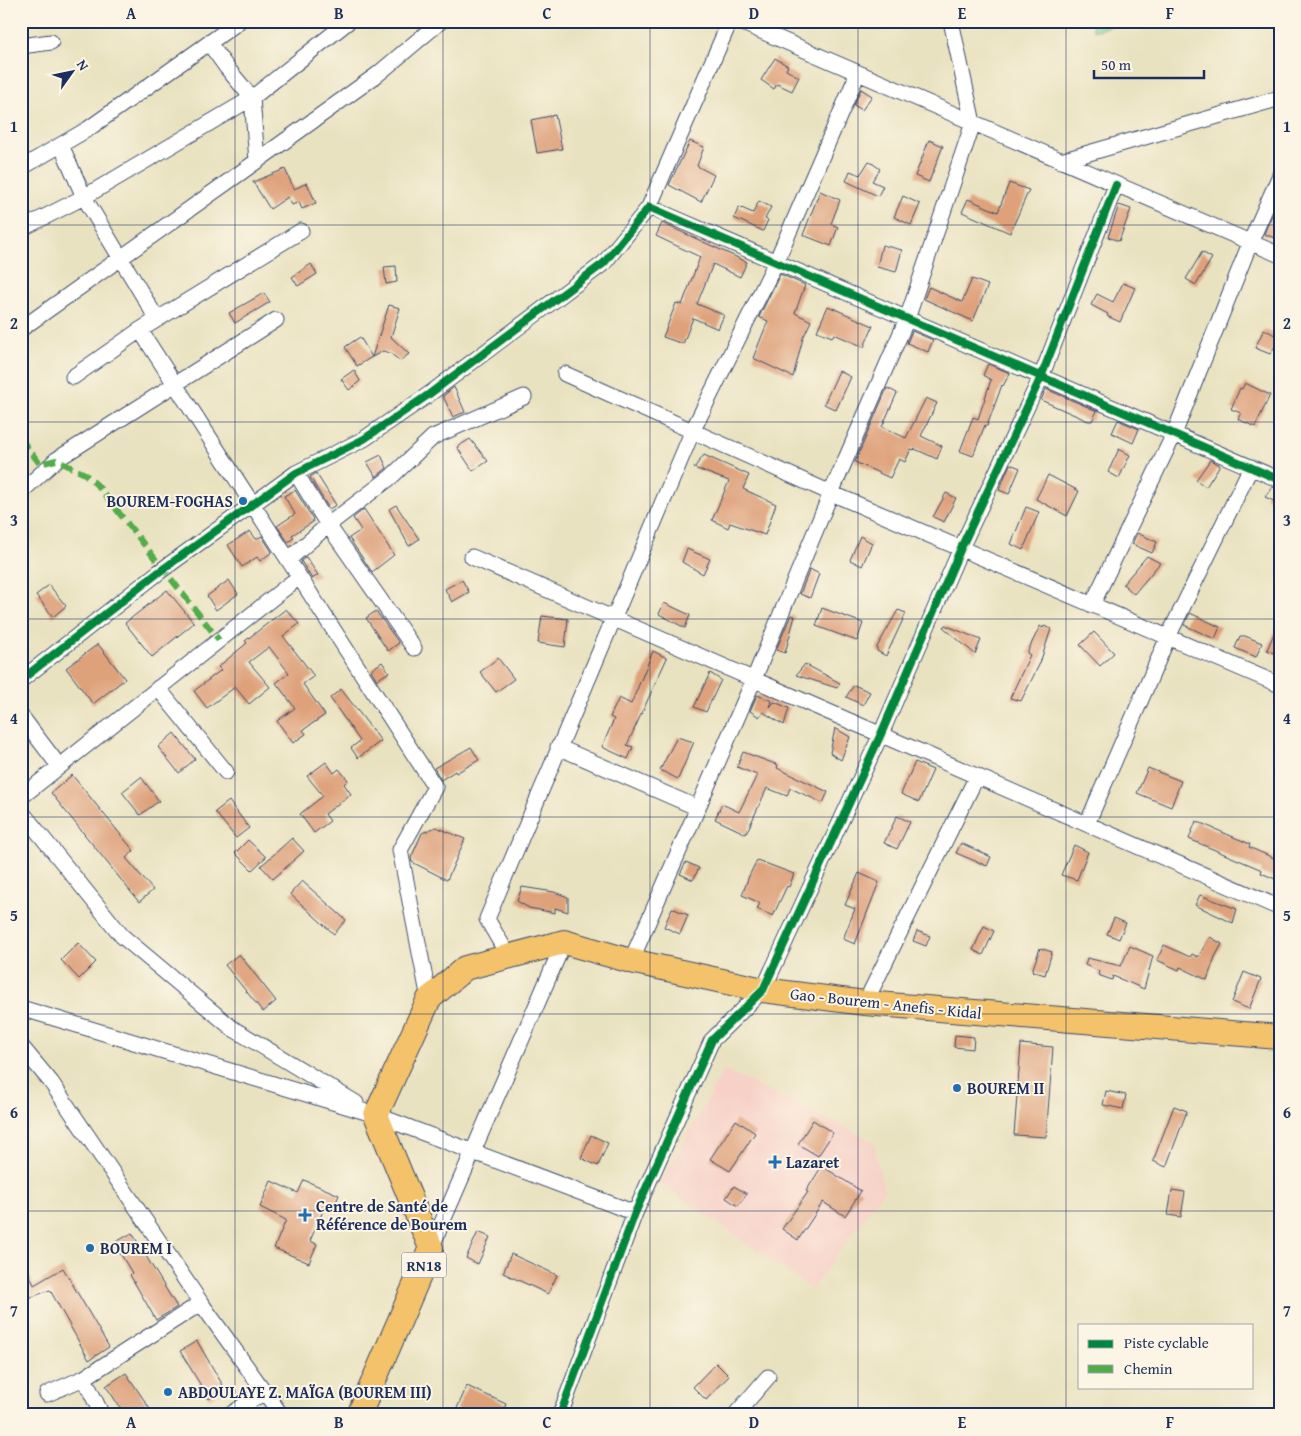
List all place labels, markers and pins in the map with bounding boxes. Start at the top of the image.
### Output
place label: BOUREM-FOGHAS [106,489,233,513]
marker: BOUREM-FOGHAS [237,495,249,507]
place label: BOUREM II [967,1076,1044,1100]
marker: BOUREM II [951,1082,963,1094]
place label: Lazaret [786,1150,839,1174]
marker: Lazaret [768,1155,782,1169]
place label: Centre de Santé de Référence de Bourem [316,1194,468,1236]
marker: Centre de Santé de Référence de Bourem [298,1208,312,1222]
place label: BOUREM I [100,1236,172,1260]
marker: BOUREM I [84,1242,96,1254]
place label: ABDOULAYE Z. MAÏGA (BOUREM III) [178,1380,432,1404]
marker: ABDOULAYE Z. MAÏGA (BOUREM III) [162,1386,174,1398]

